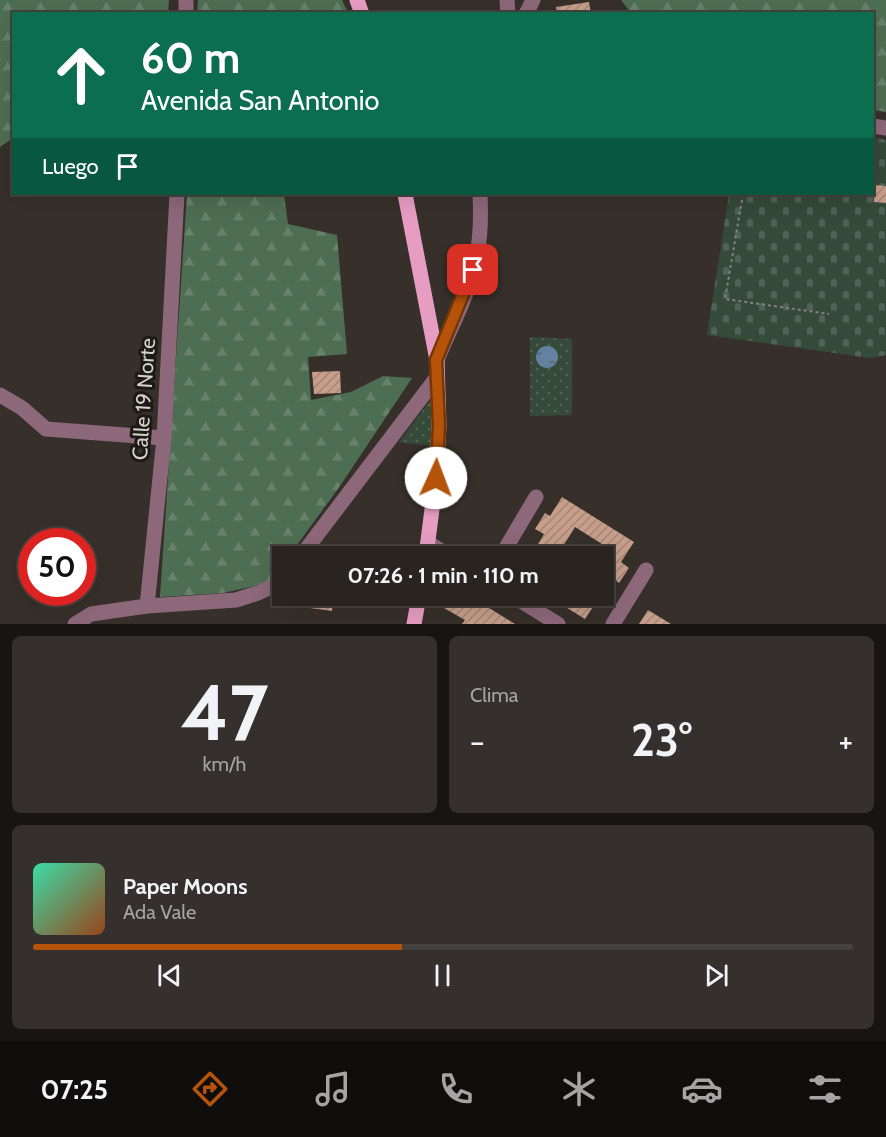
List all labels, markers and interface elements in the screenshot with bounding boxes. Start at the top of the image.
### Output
text: 60 m [141,32,240,84]
icon: ahead [42,36,120,114]
text: Avenida San Antonio [141,84,379,117]
icon: arrive [111,150,144,183]
text: Luego [42,153,99,180]
pin [447,244,498,295]
icon: arrive [456,253,489,286]
street label: Calle 19 Norte [127,337,160,461]
position arrow [404,446,468,510]
speed limit sign: 50 [18,528,96,606]
text: 07:26 · 1 min · 110 m [347,562,539,589]
text: 47 [180,665,269,760]
text: Clima [470,683,518,707]
text: 23° [631,713,692,767]
text: − [470,721,485,761]
text: + [838,721,853,761]
text: km/h [203,752,246,776]
text: Paper Moons [123,873,247,900]
text: Ada Vale [123,900,196,924]
icon: previous [153,959,186,992]
icon: pause [426,959,459,992]
icon: next [700,959,733,992]
icon: directions [189,1068,231,1110]
icon: music [312,1068,354,1110]
icon: phone [435,1068,477,1110]
icon: climate [558,1068,600,1110]
icon: car [681,1068,723,1110]
icon: filters [804,1068,846,1110]
text: 07:25 [40,1073,108,1106]

